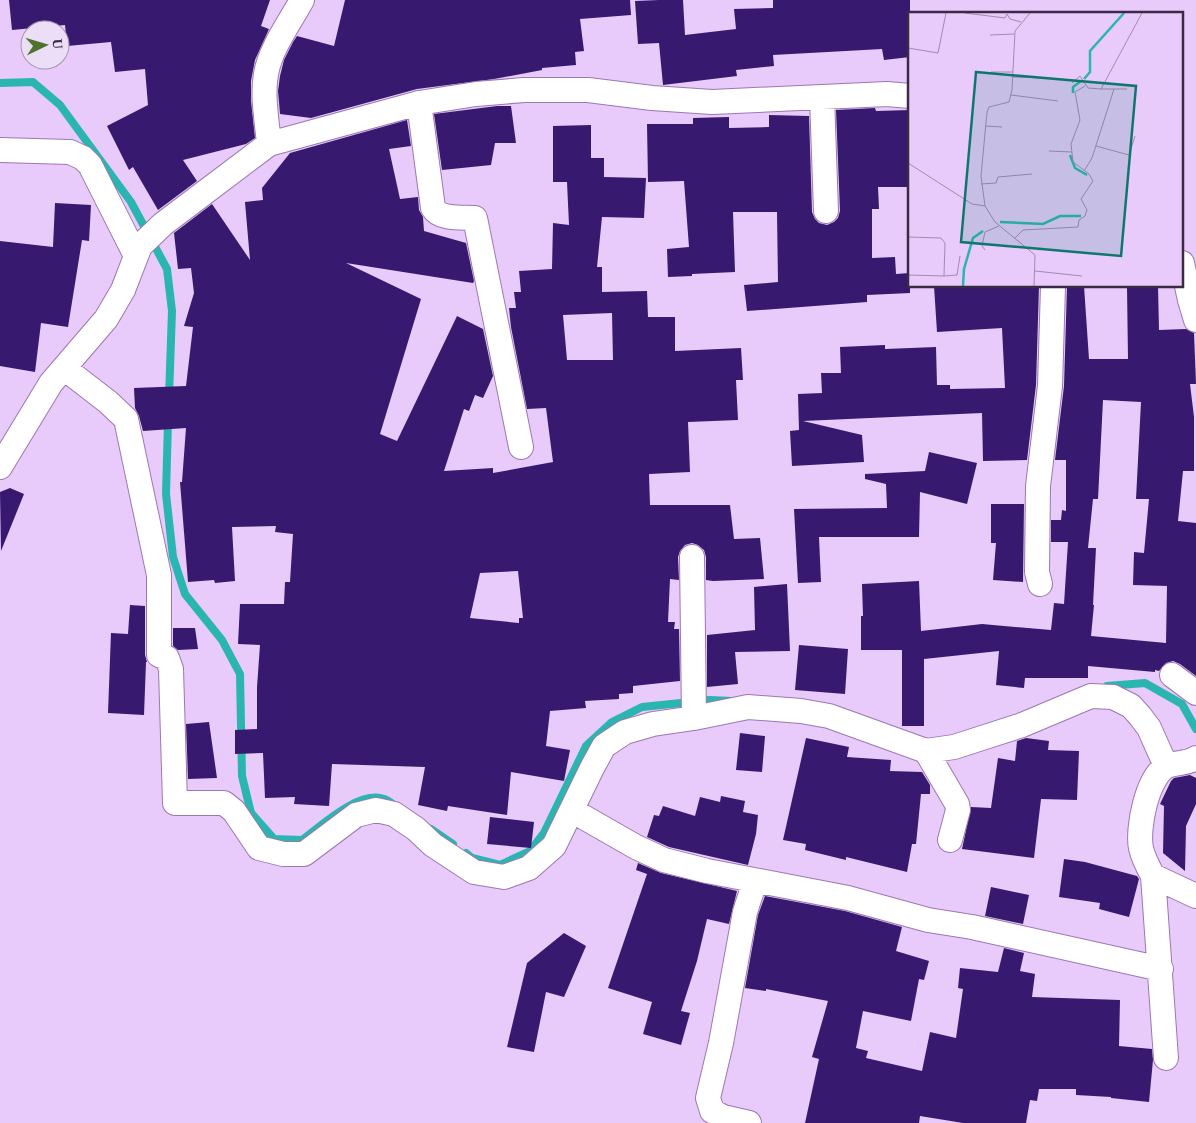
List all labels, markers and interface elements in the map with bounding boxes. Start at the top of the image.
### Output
inset map [908,12,1184,288]
north arrow [20,20,70,70]
text: U [50,38,65,50]

